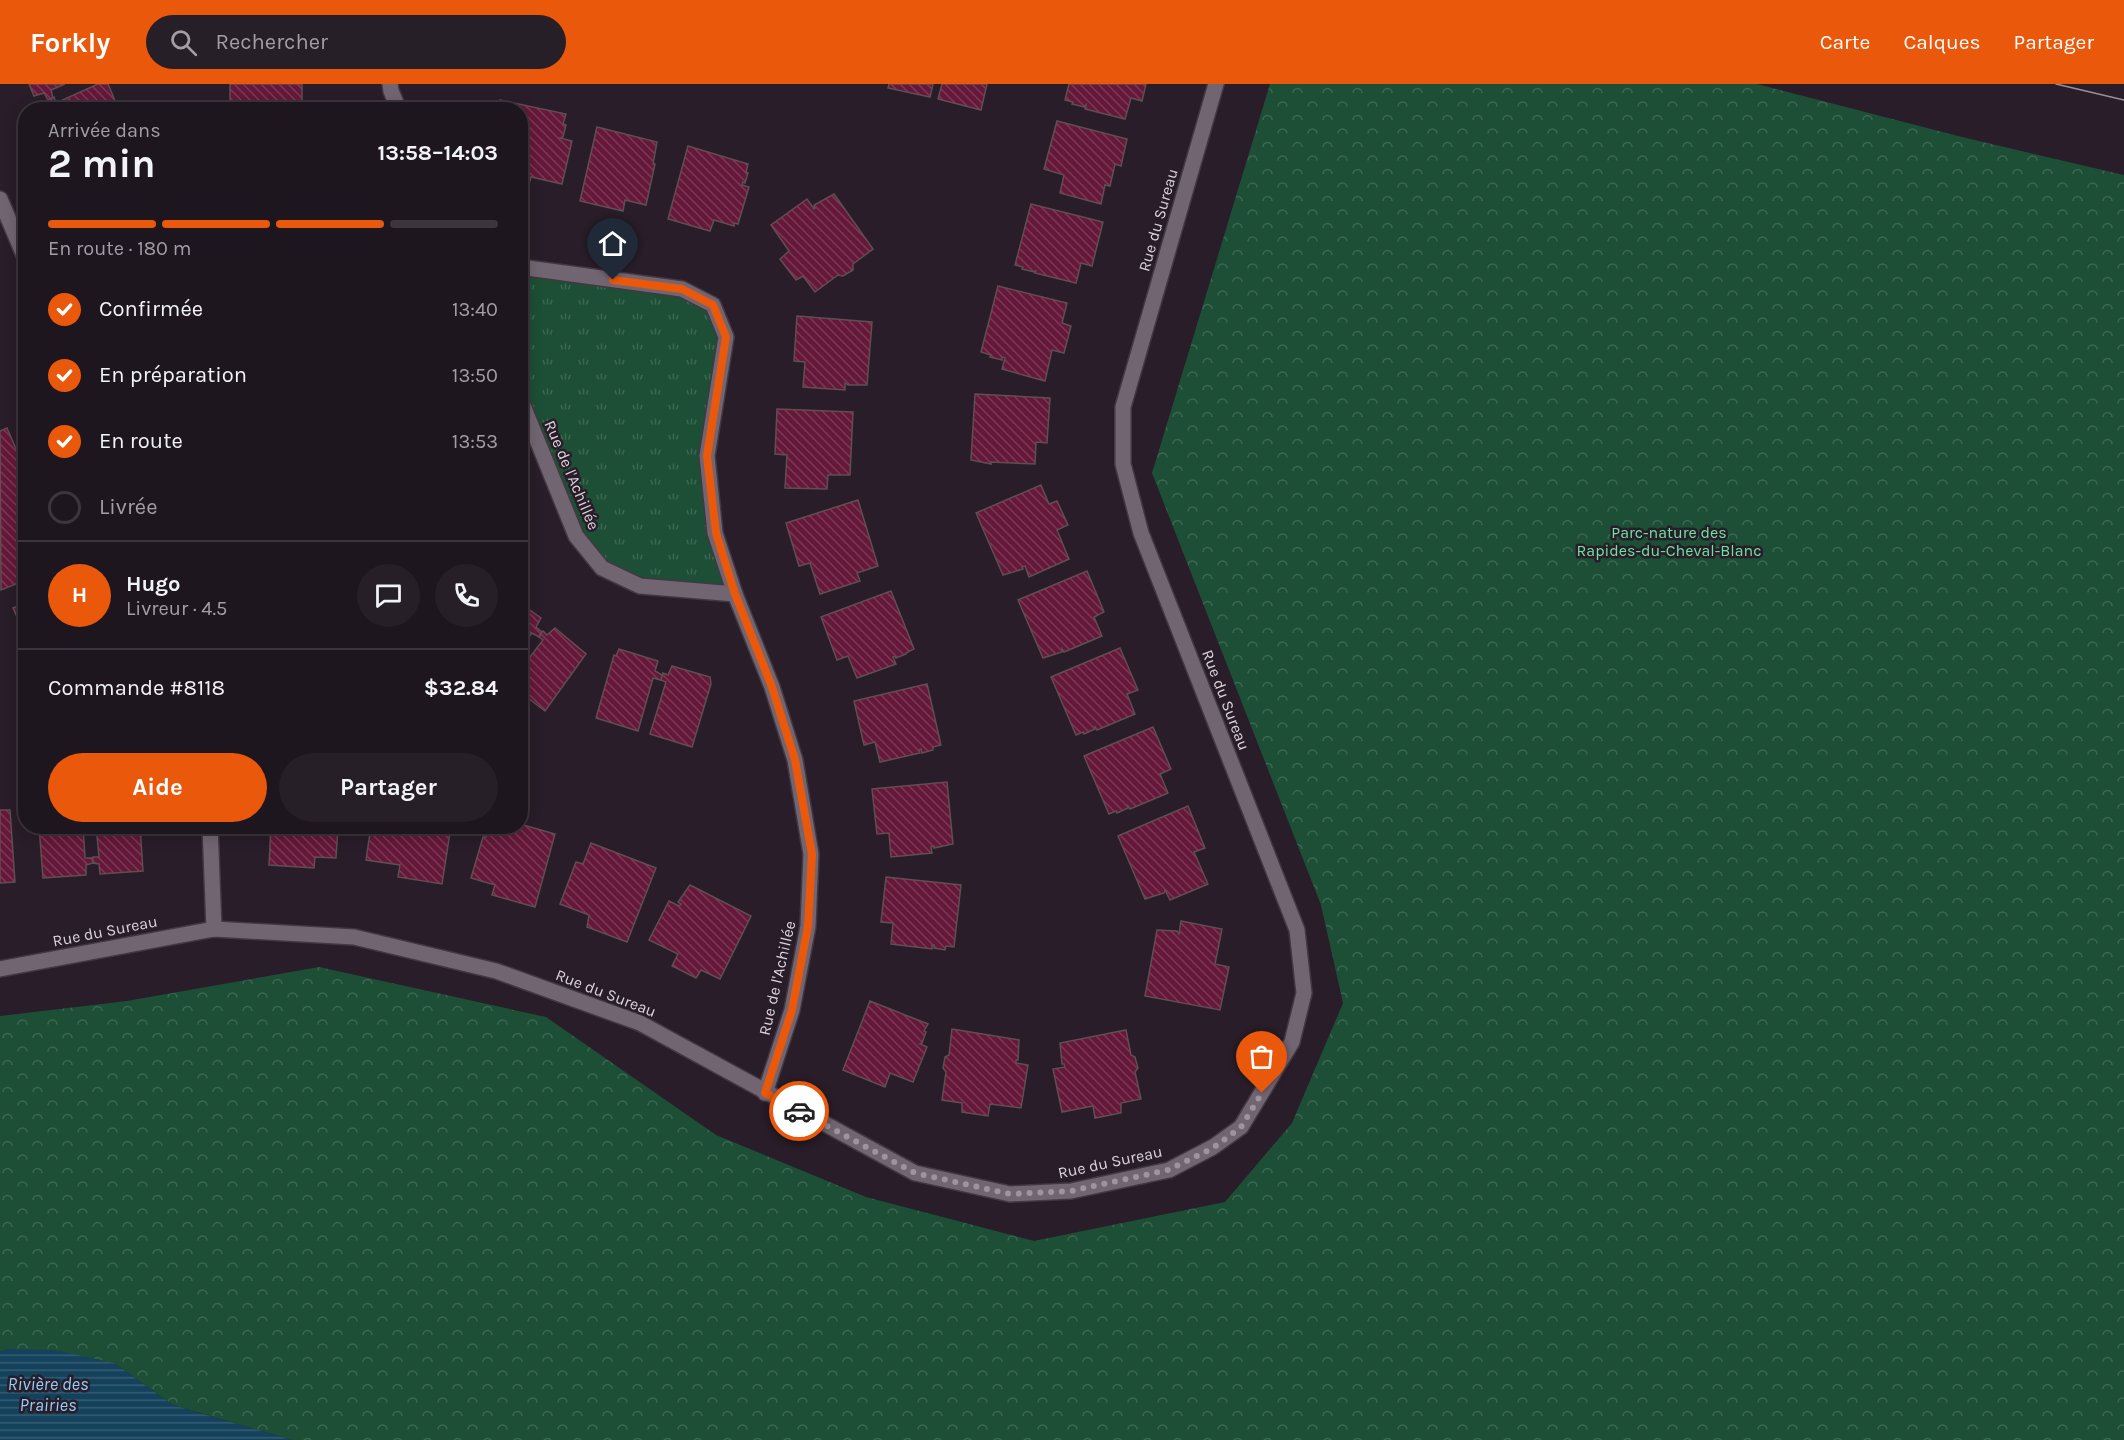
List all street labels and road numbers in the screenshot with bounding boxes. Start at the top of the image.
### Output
street label: Rue du Sureau [1134,166,1182,274]
street label: Rue de l'Achillée [540,417,604,533]
street label: Rue du Sureau [1198,647,1254,753]
street label: Rue du Sureau [51,912,159,950]
street label: Rue de l'Achillée [755,919,799,1037]
street label: Rue du Sureau [553,965,659,1021]
street label: Rue du Sureau [1056,1142,1164,1182]

